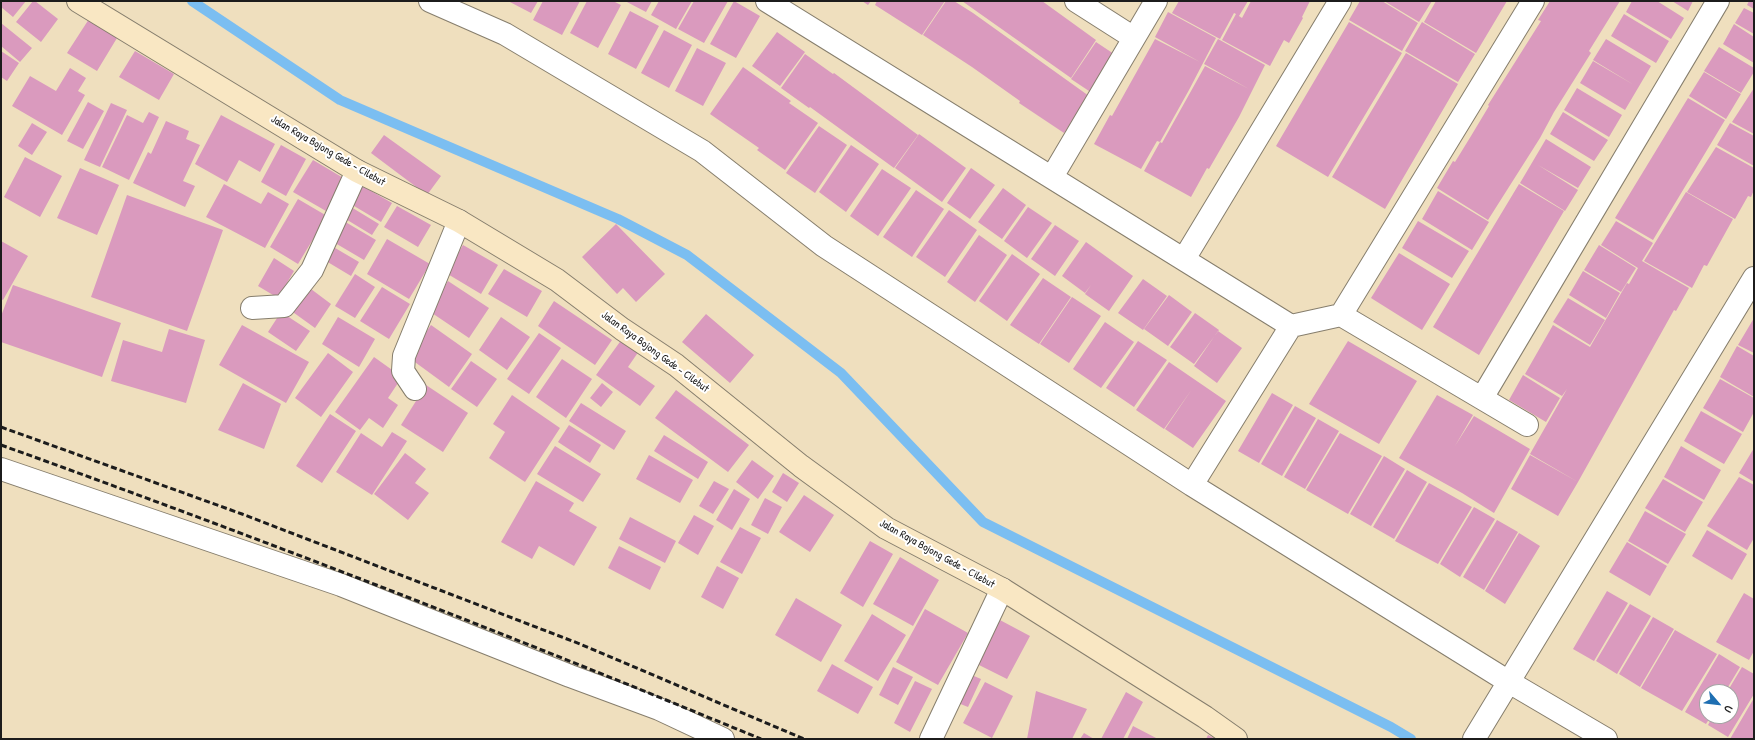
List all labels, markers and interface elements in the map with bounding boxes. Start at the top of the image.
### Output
street label: Jalan Raya Bojong Gede - Cilebut [269,113,387,189]
street label: Jalan Raya Bojong Gede - Cilebut [599,309,711,395]
street label: Jalan Raya Bojong Gede - Cilebut [877,517,997,591]
north arrow [1699,684,1739,724]
text: U [1721,703,1736,715]

